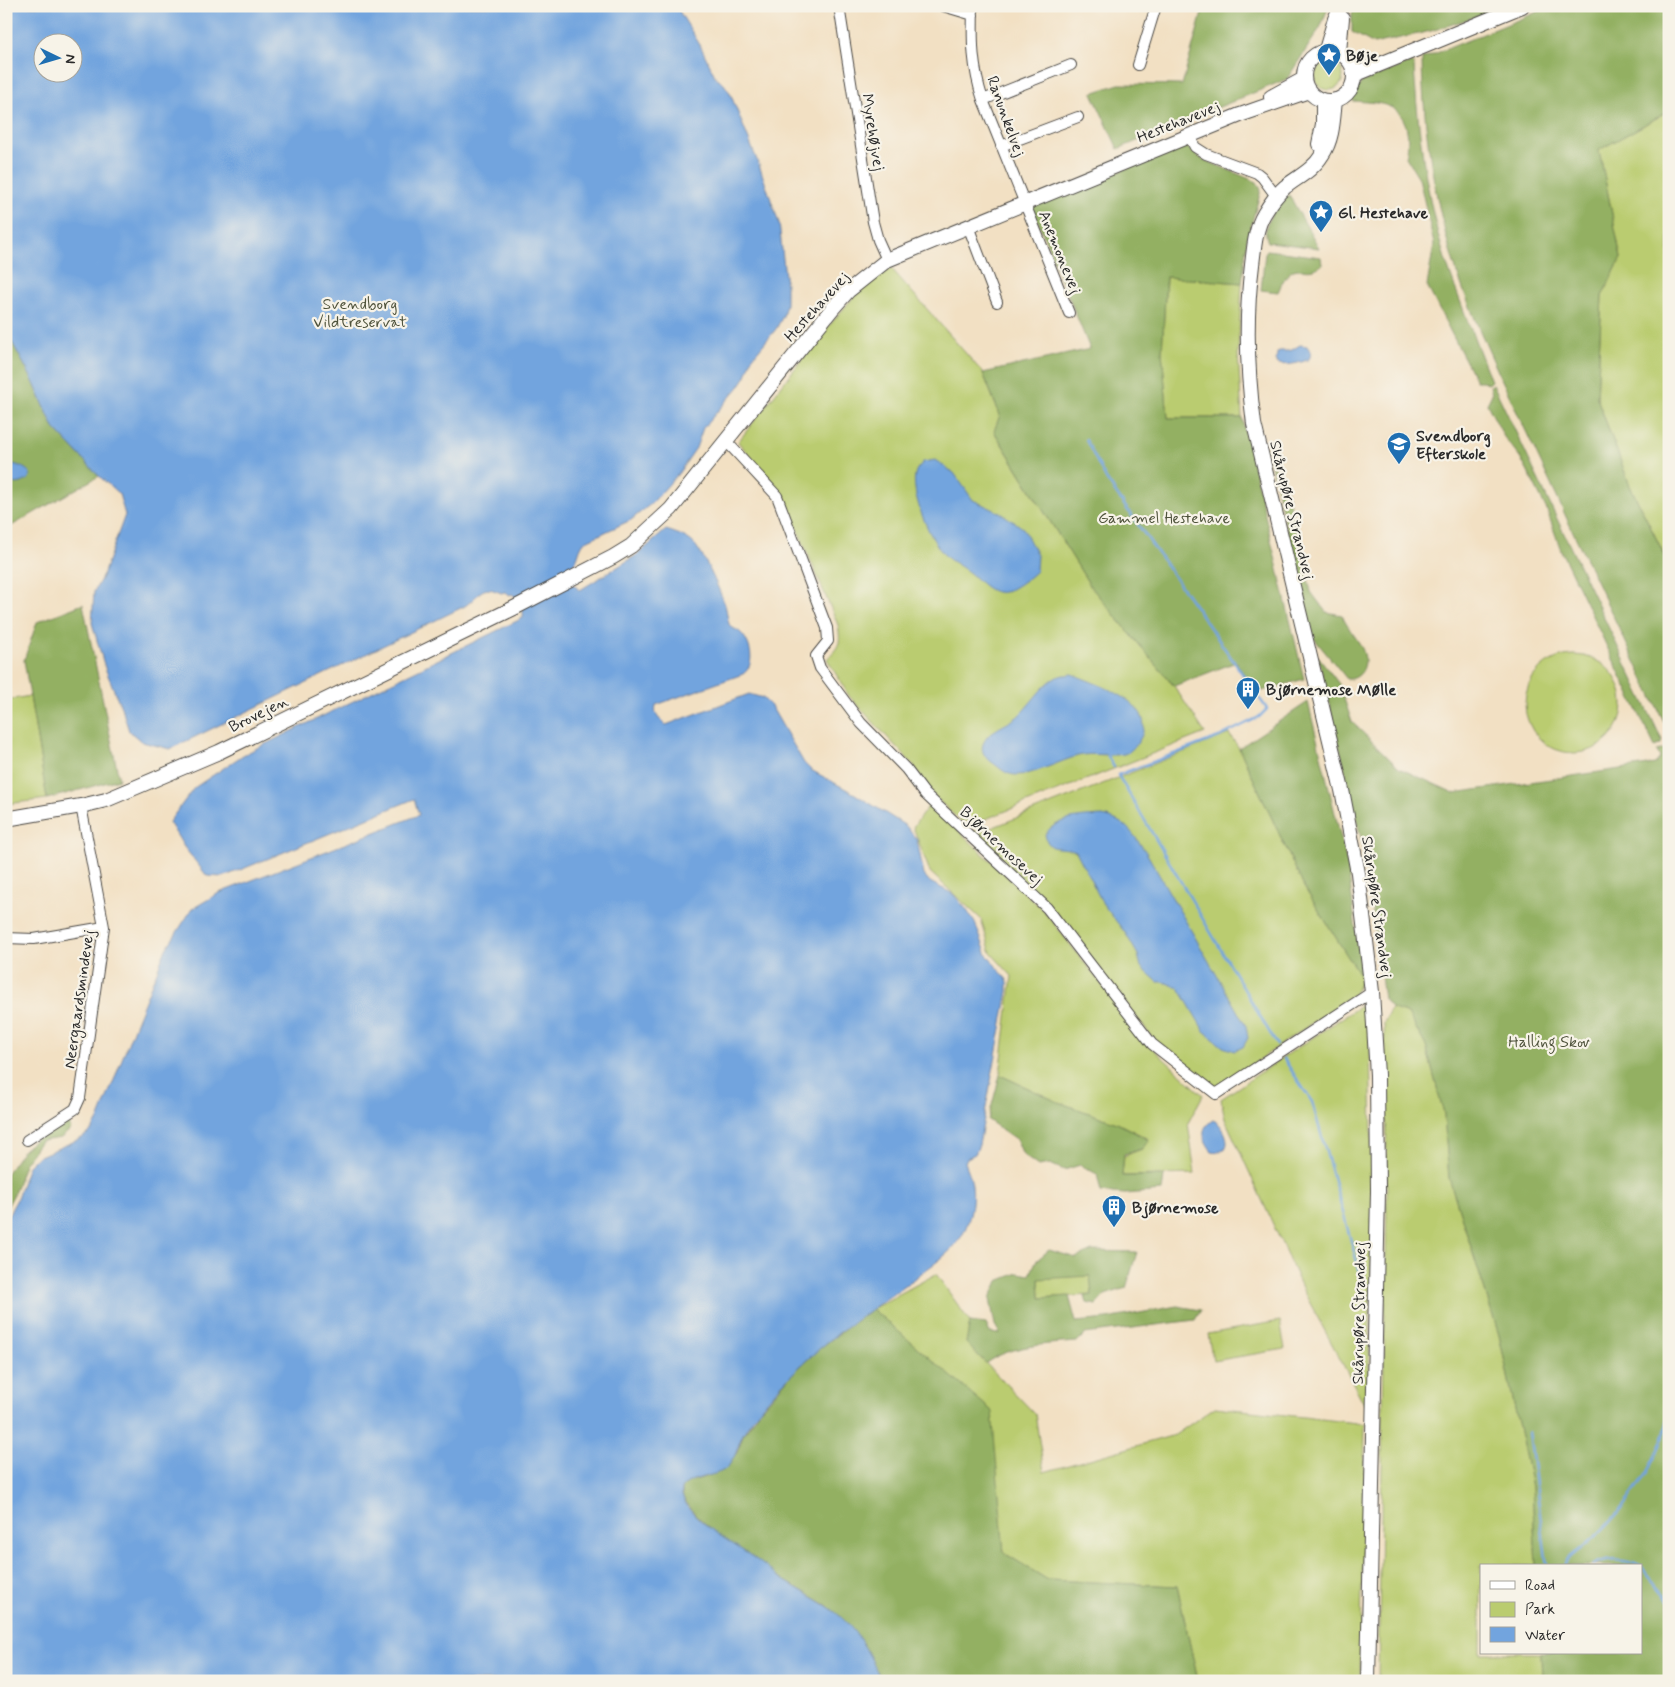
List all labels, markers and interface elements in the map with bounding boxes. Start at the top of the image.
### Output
north arrow [32,32,82,82]
place icon: Bøje [1316,42,1342,76]
place label: Bøje [1346,46,1378,67]
text: N [61,54,79,64]
street label: Ranunkelvej [981,73,1030,160]
street label: Myrehøjvej [856,92,889,172]
street label: Hestehavevej [1134,96,1223,149]
place icon: Gl. Hestehave [1308,199,1334,233]
place label: Gl. Hestehave [1338,203,1429,224]
street label: Anemonevej [1033,208,1086,298]
street label: Hestehavevej [780,267,854,347]
park label: Svendborg Vildtreservat [313,294,407,333]
place label: Svendborg Efterskole [1416,426,1491,465]
school or university icon: Svendborg Efterskole [1386,431,1412,465]
street label: Skårupøre Strandvej [1264,438,1319,582]
park label: Gammel Hestehave [1098,508,1230,529]
building icon: Bjørnemose Mølle [1235,676,1261,710]
place label: Bjørnemose Mølle [1266,680,1396,701]
street label: Brovejen [225,691,292,738]
street label: Bjørnemosevej [955,802,1047,890]
street label: Skårupøre Strandvej [1356,835,1397,979]
street label: Neergaardsmindevej [59,928,101,1070]
park label: Halling Skov [1508,1032,1590,1054]
building icon: Bjørnemose [1101,1194,1127,1228]
place label: Bjørnemose [1132,1198,1219,1219]
street label: Skårupøre Strandvej [1348,1241,1371,1385]
legend [1480,1564,1642,1654]
text: Road [1525,1576,1555,1596]
text: Park [1525,1600,1555,1620]
text: Water [1525,1626,1565,1646]

